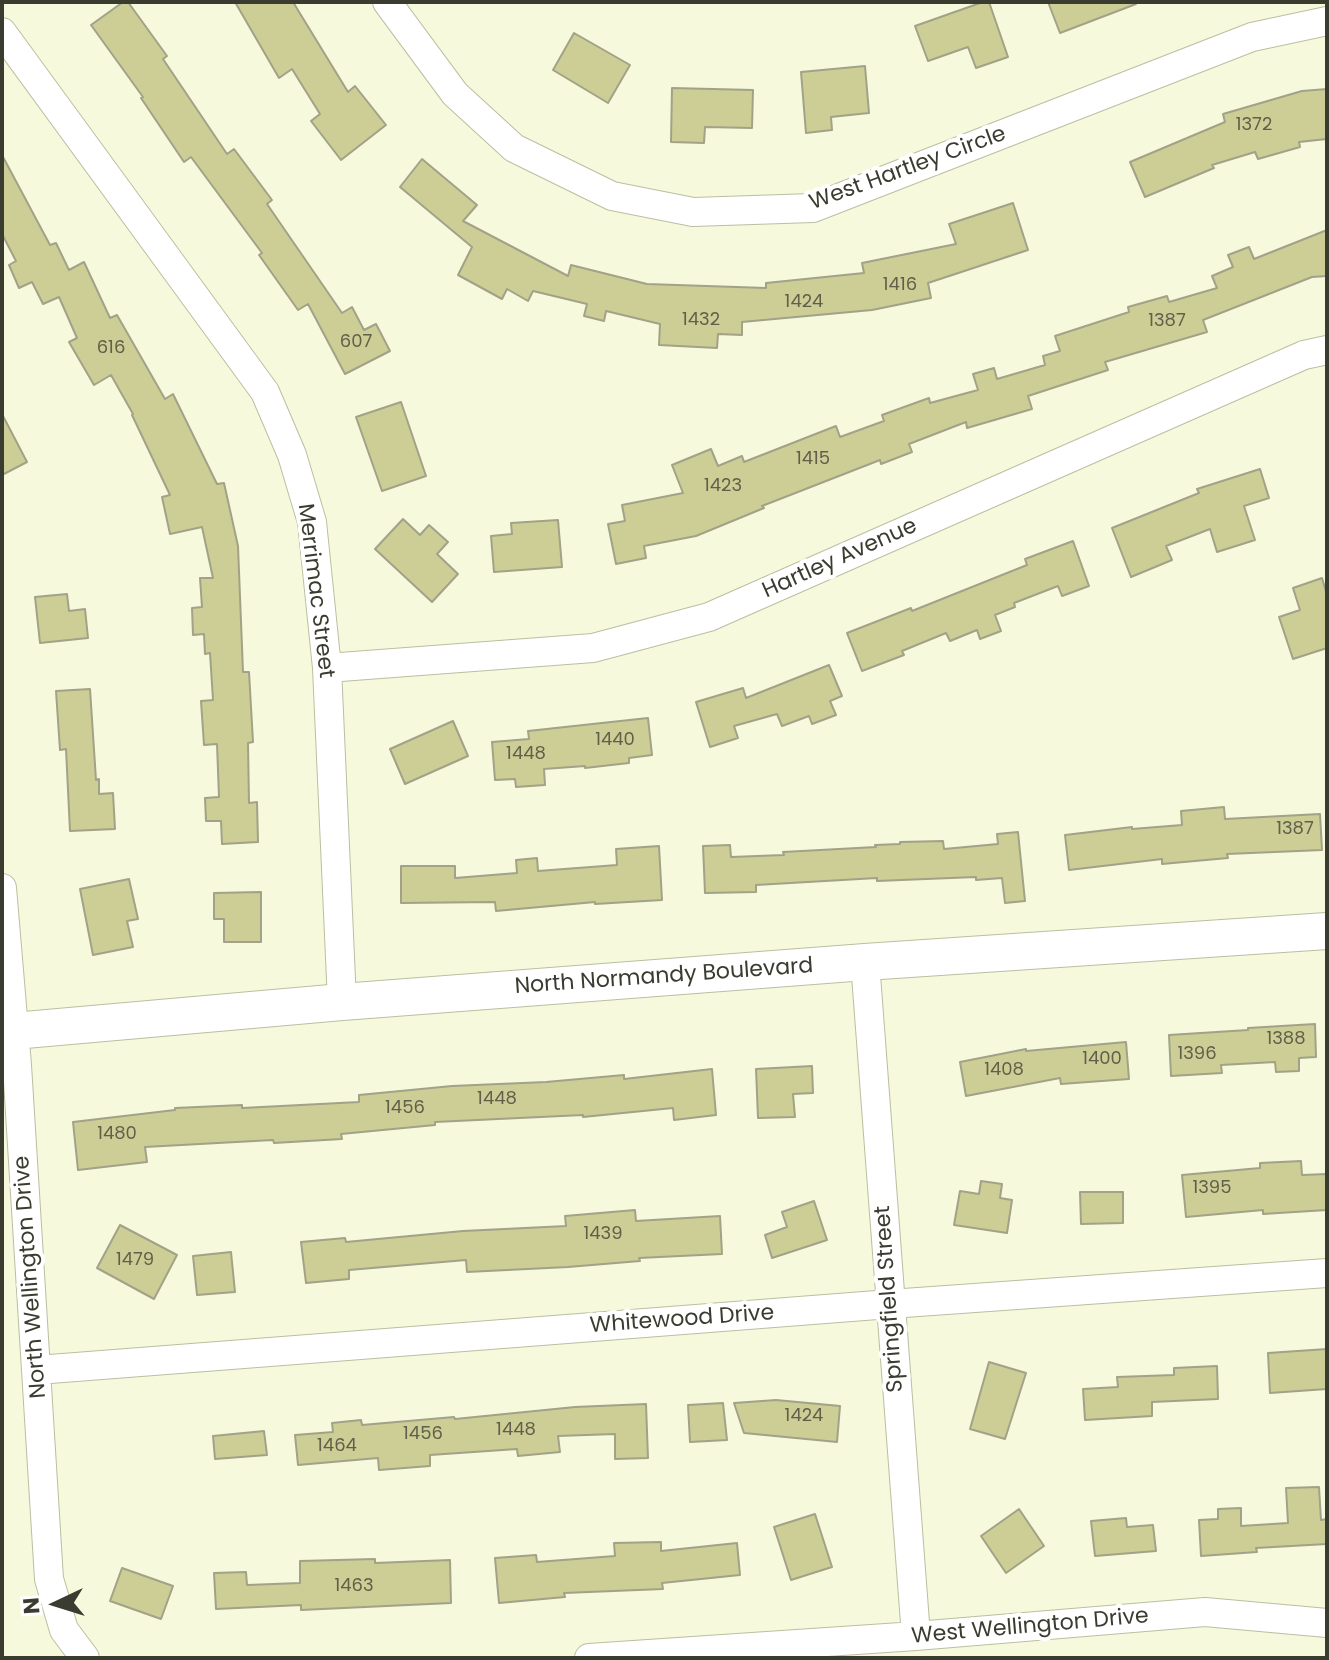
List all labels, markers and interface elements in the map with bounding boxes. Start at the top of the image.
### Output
house number: 1372 [1236,114,1272,136]
street label: West Hartley Circle [806,121,1010,217]
house number: 1416 [883,274,917,296]
house number: 1424 [785,291,823,313]
house number: 1432 [682,309,720,331]
house number: 1387 [1148,310,1186,332]
house number: 607 [340,331,372,353]
house number: 616 [97,337,125,359]
house number: 1415 [796,448,830,470]
house number: 1423 [704,475,742,497]
street label: Merrimac Street [291,502,339,680]
street label: Hartley Avenue [759,513,921,605]
house number: 1440 [595,729,635,751]
house number: 1448 [506,743,546,765]
house number: 1387 [1276,818,1314,840]
street label: North Normandy Boulevard [514,953,814,1001]
house number: 1388 [1266,1028,1306,1050]
house number: 1396 [1177,1043,1217,1065]
house number: 1400 [1082,1048,1122,1070]
house number: 1408 [984,1059,1024,1081]
house number: 1448 [477,1088,517,1110]
house number: 1456 [385,1097,425,1119]
house number: 1480 [97,1123,137,1145]
street label: North Wellington Drive [9,1155,53,1399]
house number: 1395 [1192,1177,1232,1199]
street label: Springfield Street [870,1205,910,1393]
house number: 1439 [583,1223,623,1245]
house number: 1479 [116,1249,154,1271]
street label: Whitewood Drive [589,1300,775,1340]
house number: 1424 [785,1405,823,1427]
house number: 1448 [496,1419,536,1441]
house number: 1456 [403,1423,443,1445]
house number: 1464 [317,1435,357,1457]
north arrow [16,1564,96,1644]
house number: 1463 [334,1575,374,1597]
text: N [16,1596,48,1615]
street label: West Wellington Drive [910,1603,1150,1651]

